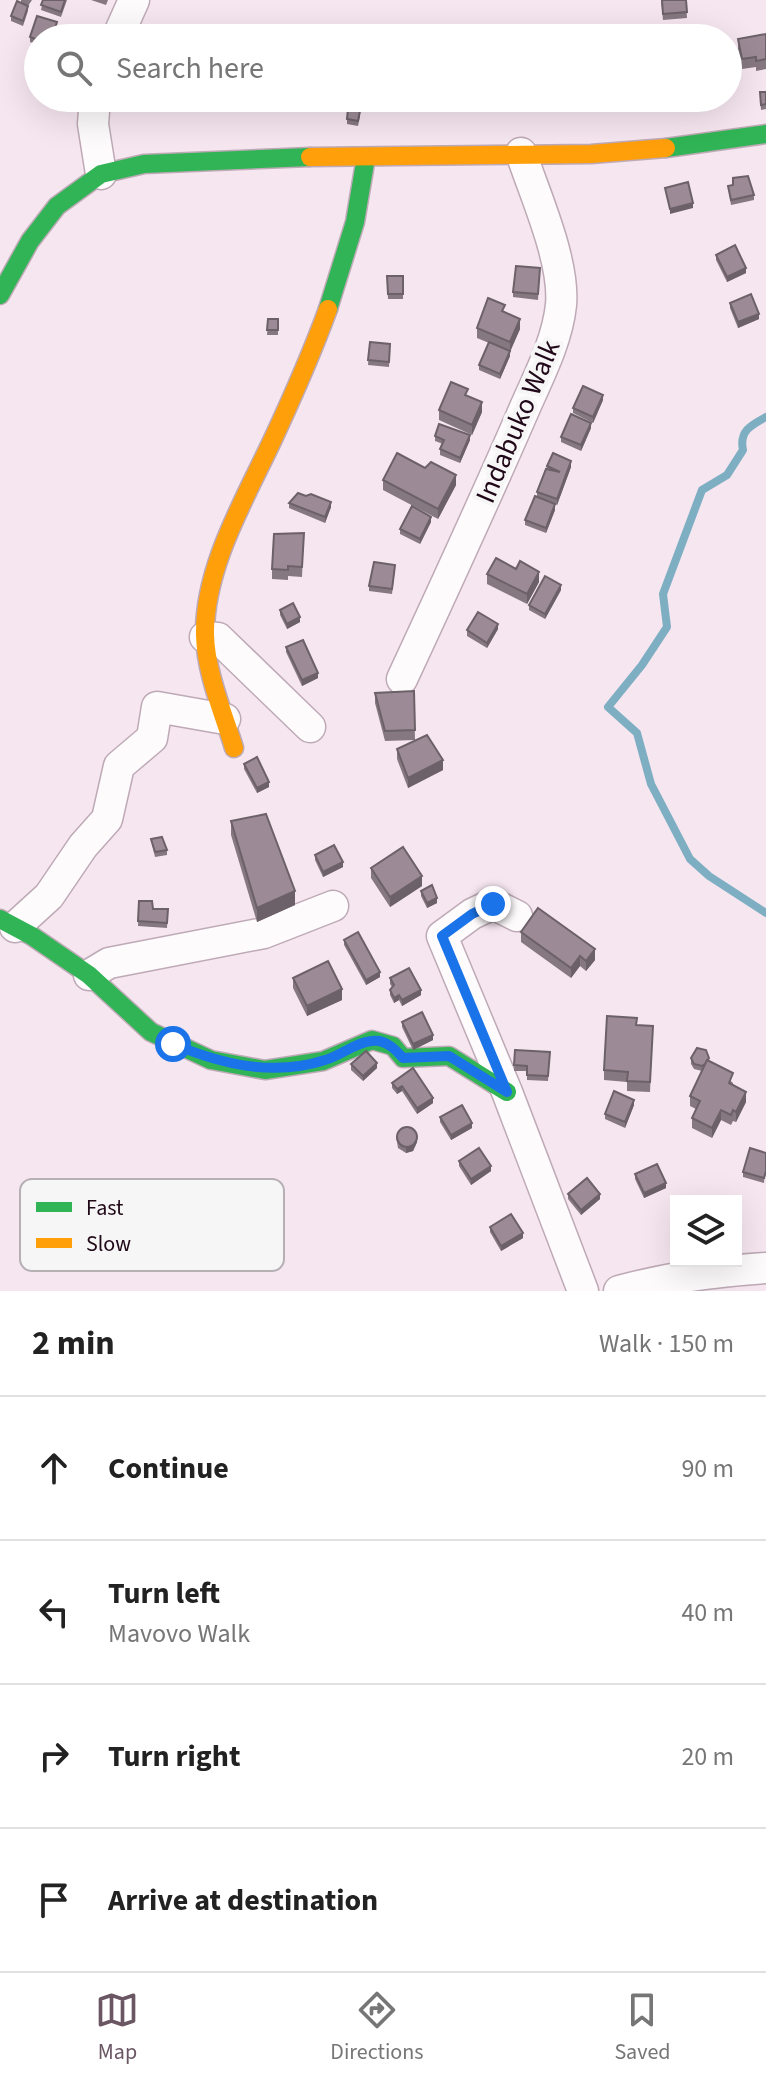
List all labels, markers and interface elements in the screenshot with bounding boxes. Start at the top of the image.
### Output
search box [24,24,742,112]
icon: search [52,46,96,90]
text: Search here [116,47,264,90]
street label: Indabuko Walk [466,333,570,509]
route end [475,886,511,922]
route start [155,1026,191,1062]
legend [20,1179,284,1271]
text: Fast [86,1192,124,1224]
map controls [670,1195,742,1267]
button: layers [670,1195,742,1267]
text: Slow [86,1228,131,1260]
text: 2 min [32,1319,115,1368]
text: Walk · 150 m [599,1325,734,1362]
icon: ahead [32,1446,76,1490]
text: Continue [108,1447,229,1490]
text: 90 m [681,1450,734,1487]
text: Turn left [108,1572,220,1615]
icon: left [32,1590,76,1634]
text: 40 m [681,1594,734,1631]
text: Mavovo Walk [108,1615,250,1652]
icon: right [32,1734,76,1778]
text: Turn right [108,1735,240,1778]
text: 20 m [681,1738,734,1775]
icon: arrive [32,1878,76,1922]
text: Arrive at destination [108,1879,378,1922]
tab: Map [95,1988,139,2068]
tab: Directions [330,1988,423,2068]
tab: Saved [614,1988,671,2068]

